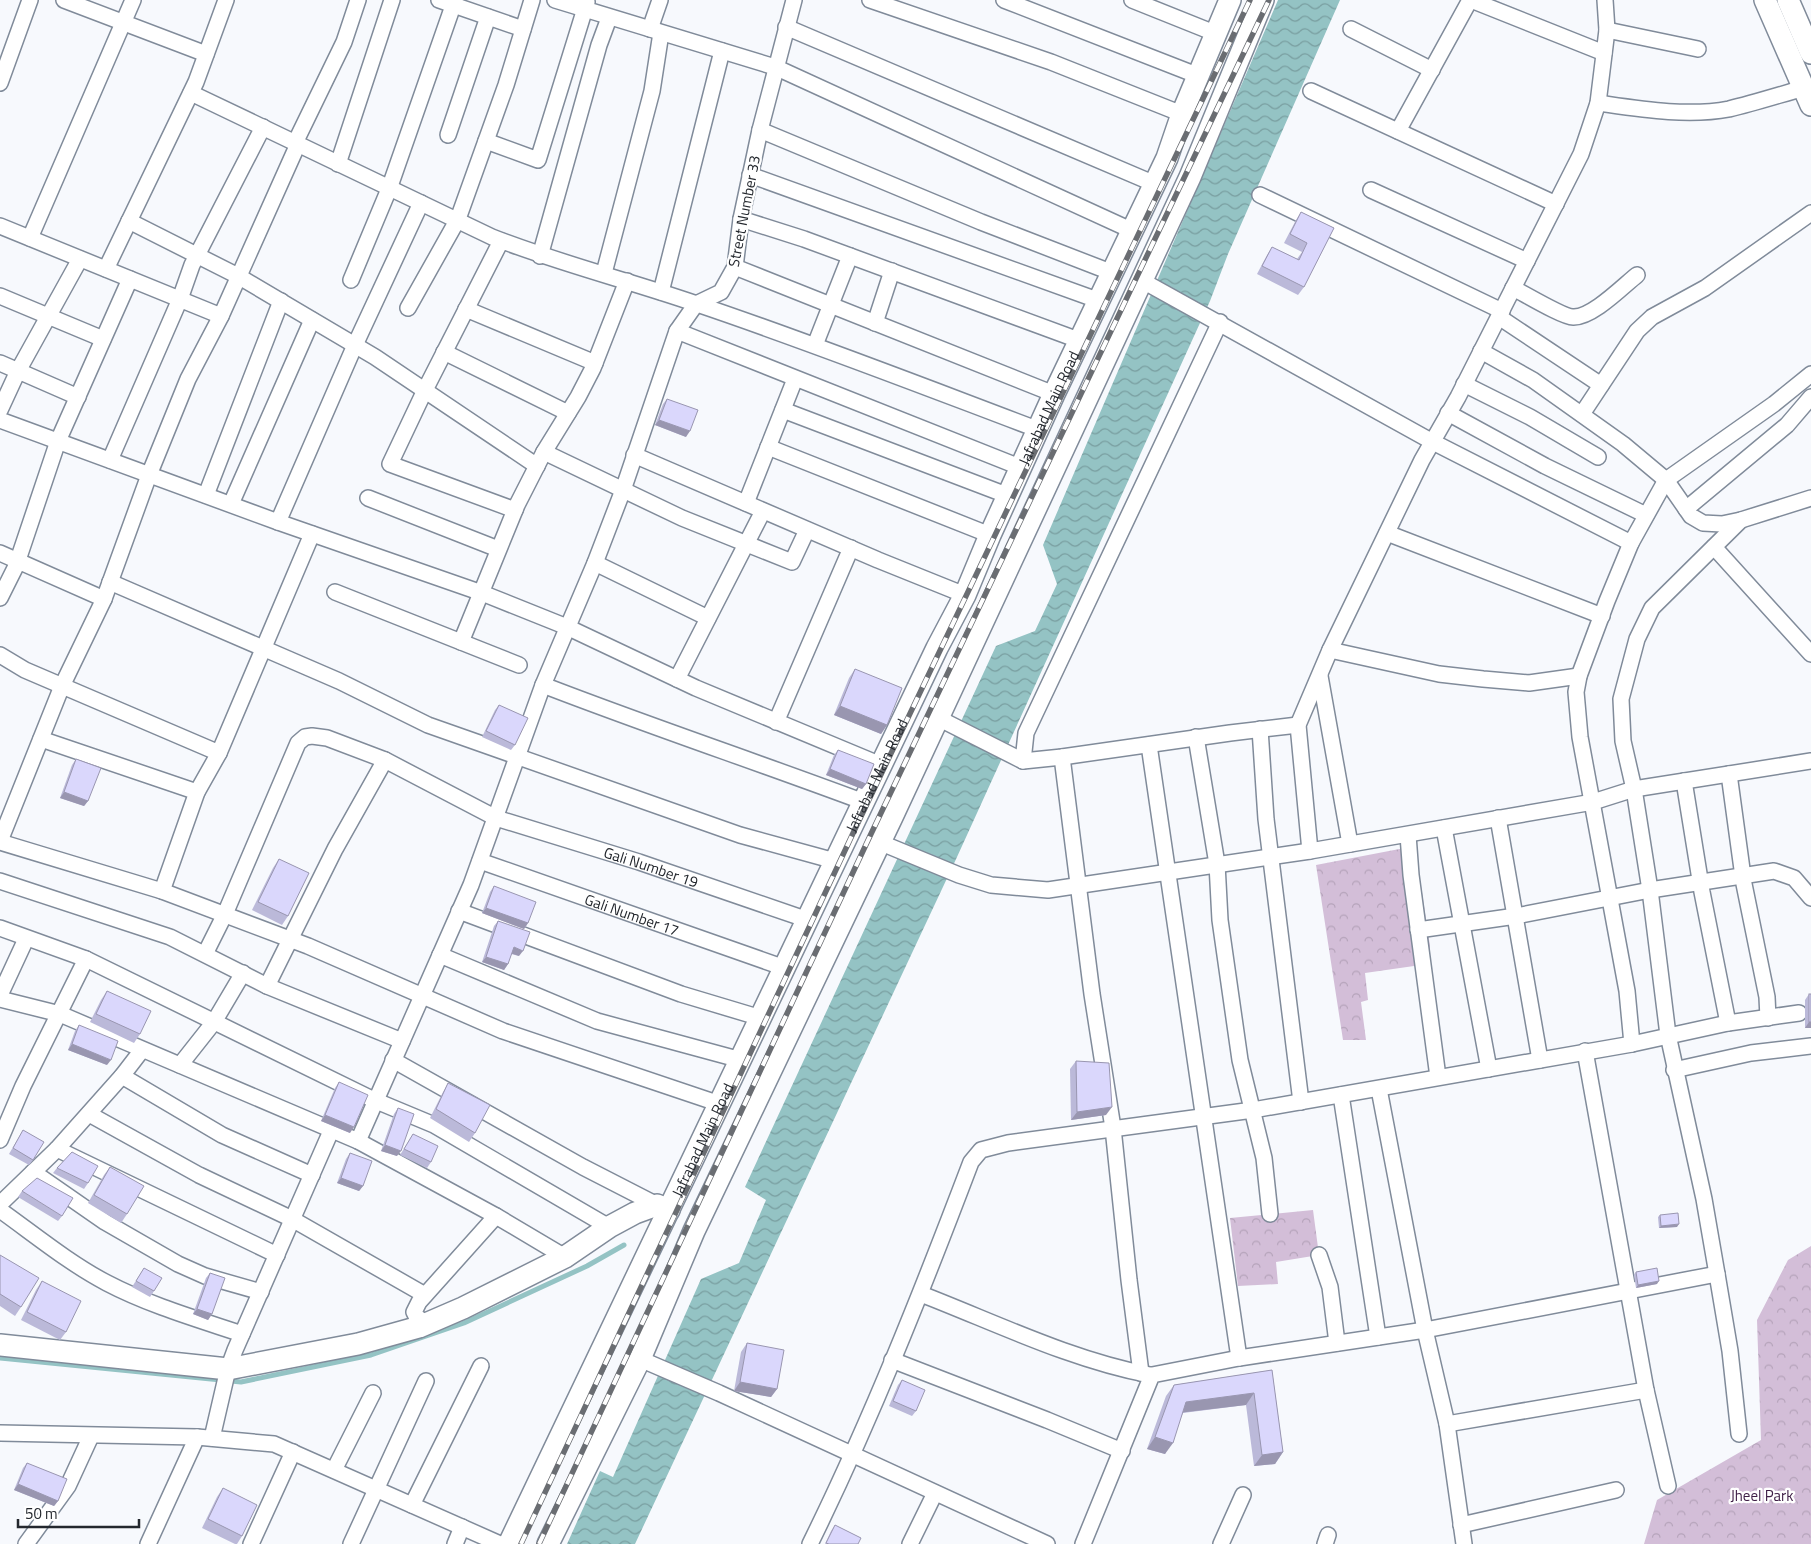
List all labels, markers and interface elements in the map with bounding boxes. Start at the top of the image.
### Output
street label: Street Number 33 [722,153,766,269]
street label: Jafrabad Main Road [1012,347,1085,468]
street label: Jafrabad Main Road [839,715,913,836]
street label: Gali Number 19 [601,840,702,893]
street label: Gali Number 17 [582,887,682,941]
street label: Jafrabad Main Road [665,1079,739,1200]
park label: Jheel Park [1730,1484,1794,1507]
scale bar [18,1496,139,1528]
text: 50 m [25,1502,58,1525]

